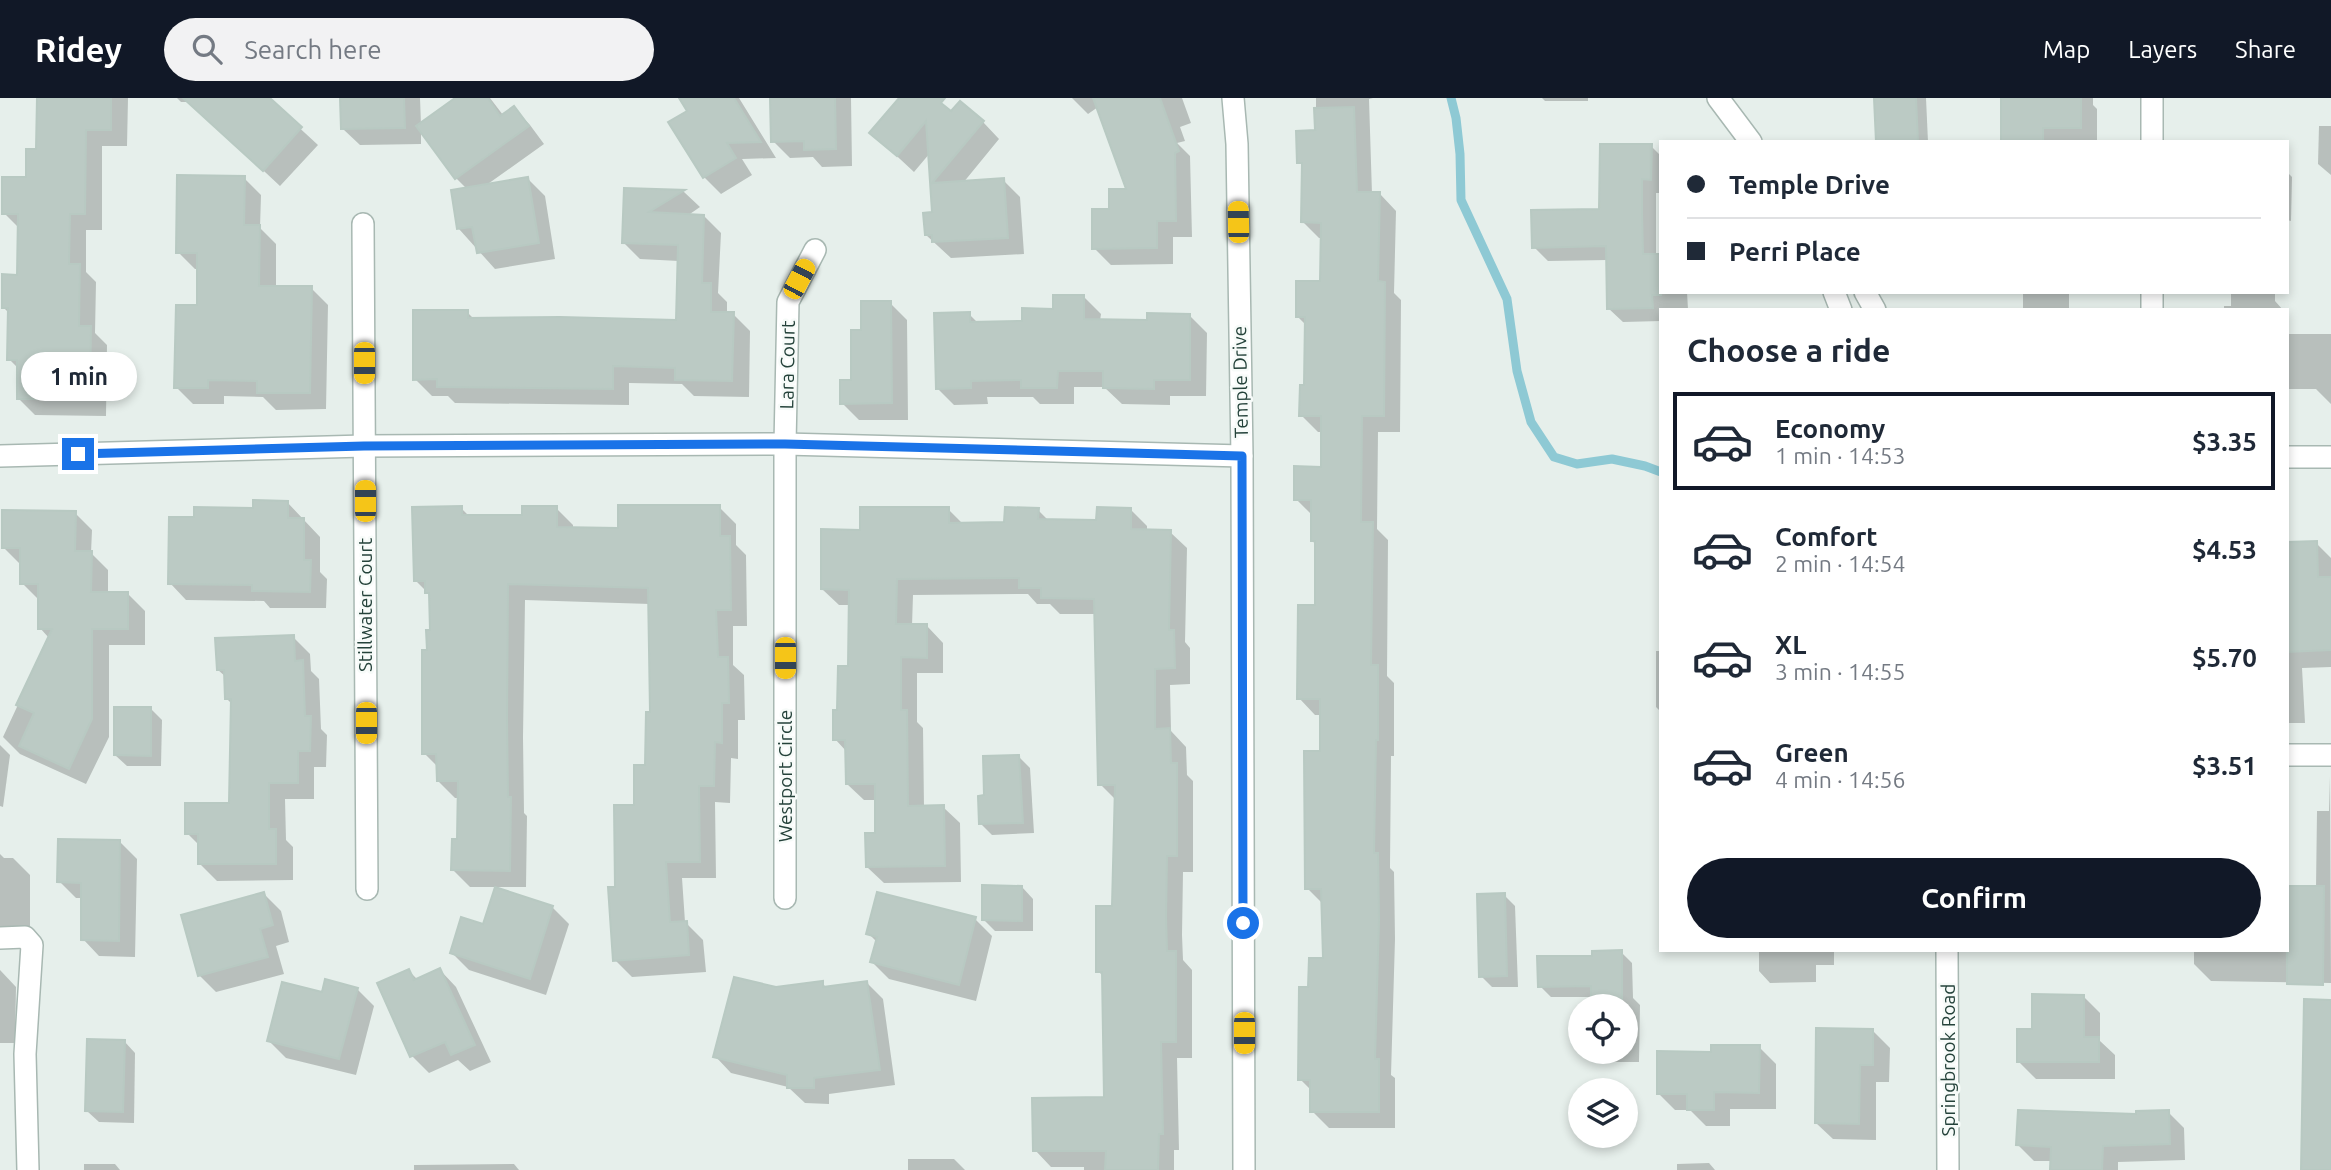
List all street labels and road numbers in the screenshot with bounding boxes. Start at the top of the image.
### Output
street label: Lara Court [775,320,799,410]
street label: Temple Drive [1228,326,1252,438]
street label: Stillwater Court [354,537,376,672]
street label: Westport Circle [774,710,796,842]
street label: Springbrook Road [1937,984,1959,1136]

